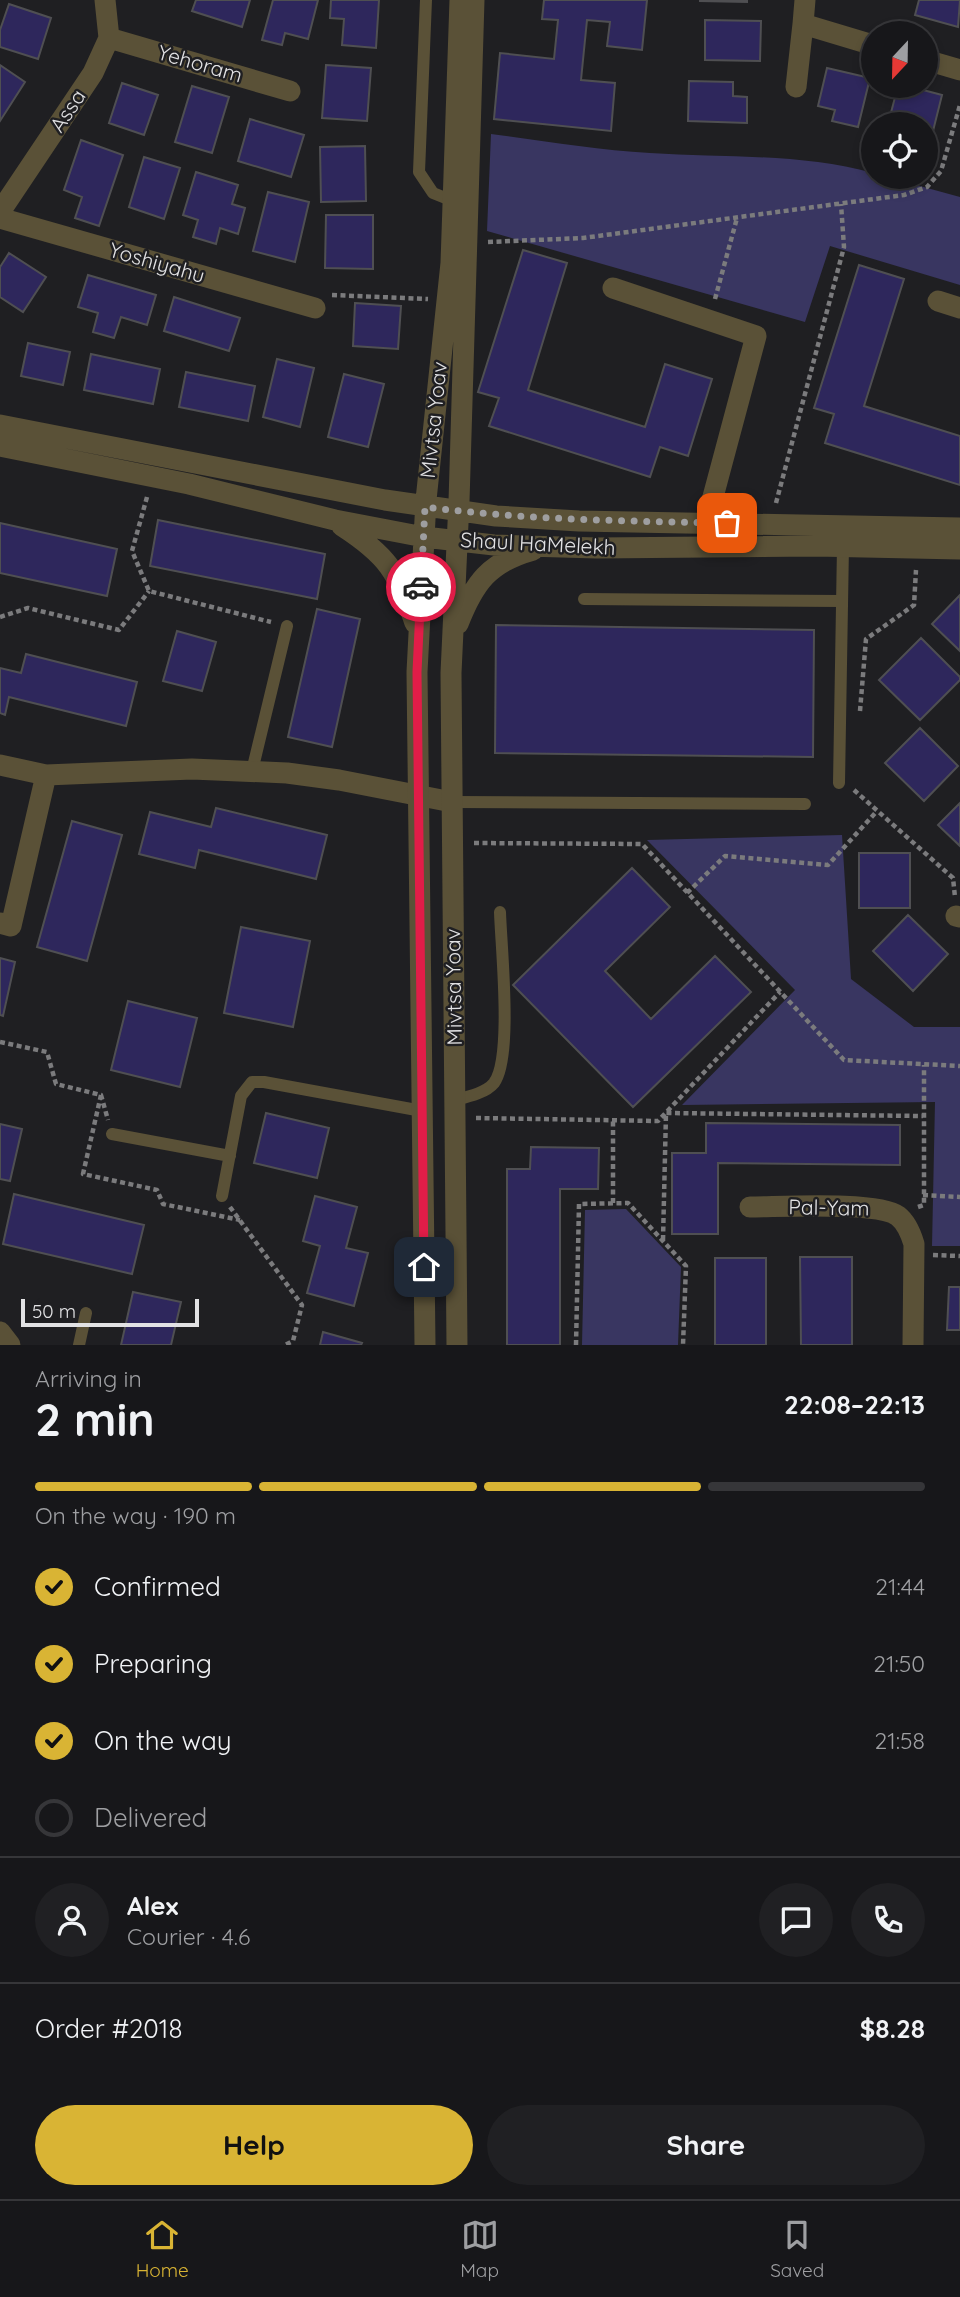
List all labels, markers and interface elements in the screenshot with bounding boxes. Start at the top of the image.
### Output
north arrow [861,21,938,98]
map controls [861,21,938,189]
street label: Yehoram [155,39,246,88]
street label: Assa [43,84,91,137]
button: locate [861,112,938,189]
street label: Yoshiyahu [106,236,208,288]
street label: Mivtsa Yoav [414,360,452,480]
pin [697,493,757,553]
icon: bag [708,504,746,542]
street label: Shaul HaMelekh [460,526,616,560]
courier [386,552,456,622]
icon: car [402,568,440,606]
street label: Mivtsa Yoav [439,928,467,1046]
street label: Pal-Yam [788,1193,870,1221]
pin [394,1237,454,1297]
icon: home [405,1248,443,1286]
scale bar [21,1296,200,1328]
text: 50 m [32,1299,76,1323]
text: Arriving in [35,1364,142,1393]
text: 22:08–22:13 [784,1388,925,1421]
text: 2 min [35,1390,155,1448]
text: On the way · 190 m [35,1501,236,1530]
icon: check [35,1568,73,1606]
text: Confirmed [94,1570,221,1603]
text: 21:44 [875,1572,925,1601]
icon: check [35,1645,73,1683]
text: Preparing [94,1647,212,1680]
text: 21:50 [873,1649,925,1678]
icon: check [35,1722,73,1760]
text: On the way [94,1724,232,1757]
text: 21:58 [874,1726,925,1755]
text: Delivered [94,1801,207,1834]
button: person [35,1883,109,1957]
button: chat [759,1883,833,1957]
button: phone [851,1883,925,1957]
text: Alex [127,1889,178,1922]
text: Courier · 4.6 [127,1922,250,1951]
text: Order #2018 [35,2012,182,2045]
text: $8.28 [860,2012,925,2045]
button: Help [35,2105,473,2185]
button: Share [487,2105,925,2185]
tab: Home [136,2216,189,2282]
tab: Map [460,2216,499,2282]
tab: Saved [770,2216,824,2282]

